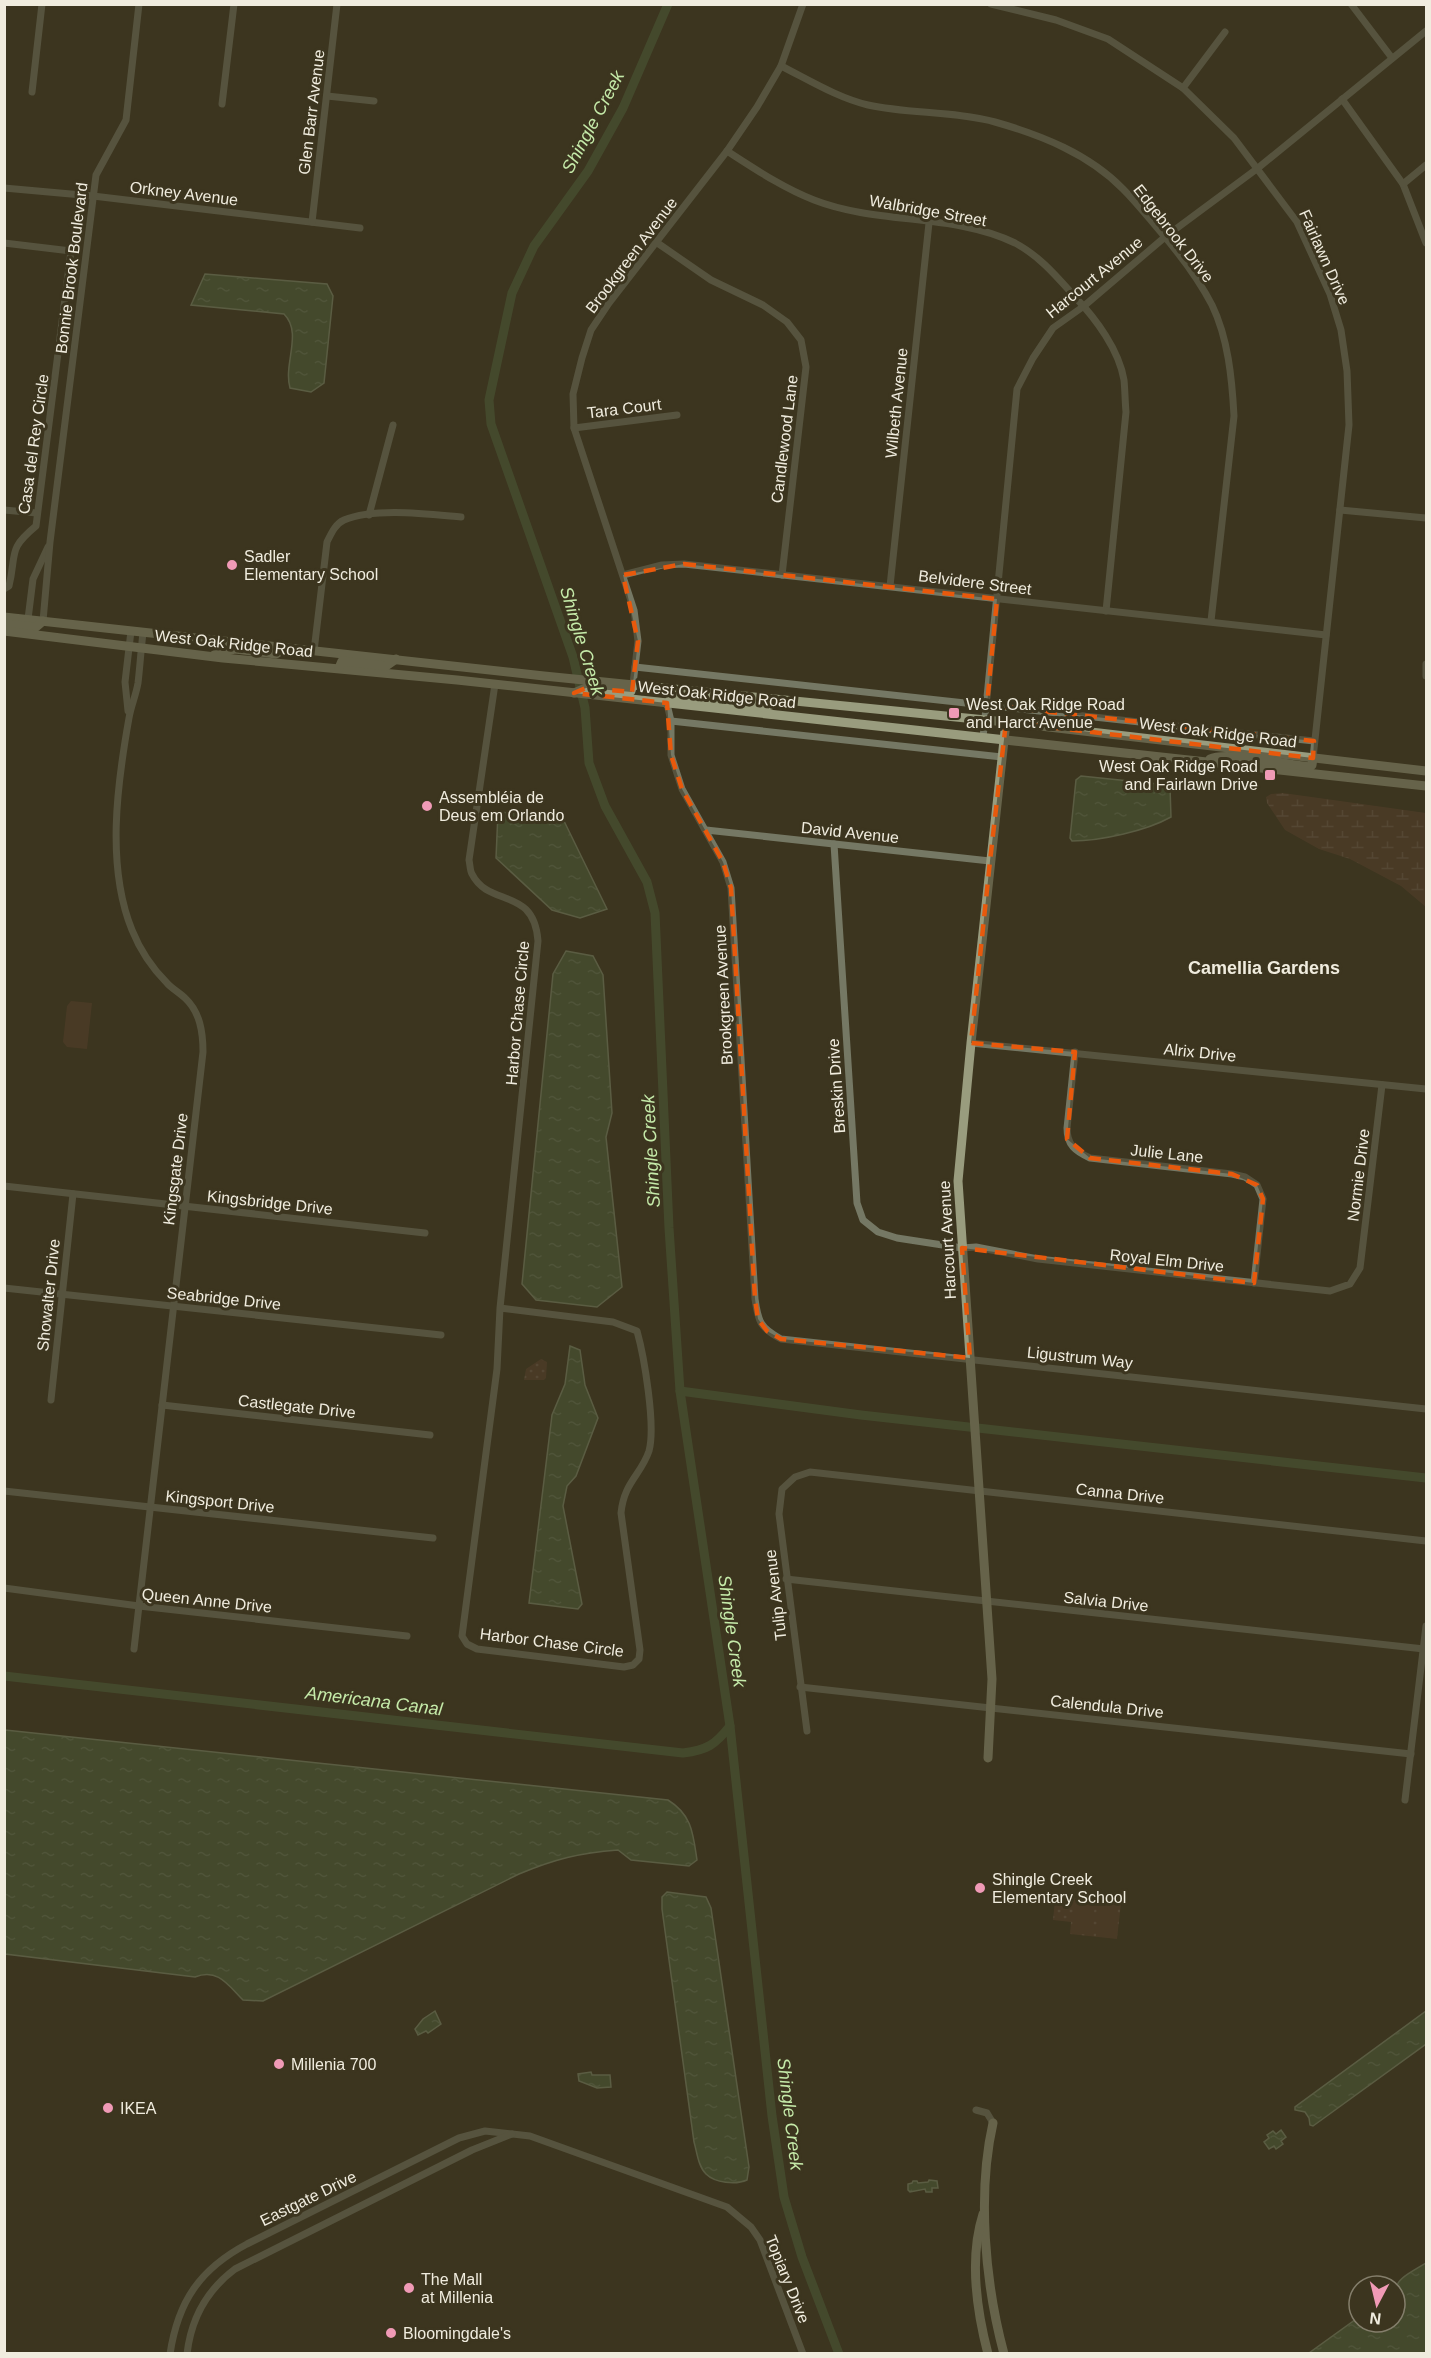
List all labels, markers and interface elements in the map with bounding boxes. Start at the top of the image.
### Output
street label: Glen Barr Avenue [295,48,328,176]
water label: Shingle Creek [558,67,629,177]
street label: Orkney Avenue [129,178,239,209]
street label: Bonnie Brook Boulevard [53,181,90,355]
street label: Edgebrook Drive [1130,181,1217,286]
street label: Walbridge Street [868,192,988,229]
street label: Brookgreen Avenue [582,194,680,316]
street label: Fairlawn Drive [1296,207,1353,307]
street label: Harcourt Avenue [1043,233,1146,321]
street label: Wilbeth Avenue [882,347,911,459]
street label: Casa del Rey Circle [15,373,52,515]
street label: Candlewood Lane [768,374,801,504]
street label: Tara Court [586,395,663,421]
place label: Sadler Elementary School [244,548,378,583]
marker: Sadler Elementary School [225,558,239,572]
street label: Belvidere Street [917,567,1033,598]
water label: Shingle Creek [556,584,608,699]
street label: West Oak Ridge Road [154,627,314,660]
street label: West Oak Ridge Road [637,678,797,711]
place label: West Oak Ridge Road and Harct Avenue [966,696,1125,731]
marker: West Oak Ridge Road and Harct Avenue [947,706,961,720]
street label: West Oak Ridge Road [1138,714,1298,751]
place label: West Oak Ridge Road and Fairlawn Drive [1099,758,1258,793]
marker: West Oak Ridge Road and Fairlawn Drive [1263,768,1277,782]
place label: Assembléia de Deus em Orlando [439,789,564,824]
marker: Assembléia de Deus em Orlando [420,799,434,813]
street label: David Avenue [800,819,900,846]
street label: Brookgreen Avenue [711,924,736,1065]
street label: Harbor Chase Circle [503,940,532,1086]
district label: Camellia Gardens [1188,958,1340,978]
street label: Breskin Drive [825,1038,848,1134]
street label: Alrix Drive [1163,1040,1237,1065]
water label: Shingle Creek [638,1093,664,1208]
street label: Kingsgate Drive [160,1112,191,1226]
street label: Normie Drive [1344,1128,1373,1222]
street label: Julie Lane [1130,1141,1204,1166]
street label: Harcourt Avenue [936,1180,959,1300]
street label: Kingsbridge Drive [206,1187,334,1218]
street label: Showalter Drive [34,1238,63,1352]
street label: Royal Elm Drive [1109,1246,1225,1275]
street label: Seabridge Drive [166,1284,282,1313]
street label: Ligustrum Way [1026,1343,1134,1371]
street label: Castlegate Drive [237,1392,357,1421]
street label: Canna Drive [1075,1480,1165,1507]
street label: Kingsport Drive [165,1487,275,1516]
street label: Tulip Avenue [761,1548,790,1641]
water label: Shingle Creek [714,1574,750,1689]
street label: Queen Anne Drive [141,1585,273,1616]
street label: Salvia Drive [1063,1589,1149,1614]
street label: Harbor Chase Circle [479,1625,625,1660]
water label: Americana Canal [303,1683,445,1719]
street label: Calendula Drive [1049,1692,1165,1721]
place label: Shingle Creek Elementary School [992,1871,1126,1906]
marker: Shingle Creek Elementary School [973,1881,987,1895]
place label: Millenia 700 [291,2056,376,2073]
marker: Millenia 700 [272,2057,286,2071]
water label: Shingle Creek [773,2057,807,2172]
place label: IKEA [120,2100,157,2117]
marker: IKEA [101,2101,115,2115]
street label: Eastgate Drive [257,2168,359,2229]
street label: Topiary Drive [762,2233,813,2326]
place label: The Mall at Millenia [421,2271,493,2306]
north arrow [1347,2274,1407,2334]
marker: The Mall at Millenia [402,2281,416,2295]
text: N [1368,2309,1382,2328]
place label: Bloomingdale's [403,2325,511,2342]
marker: Bloomingdale's [384,2326,398,2340]

